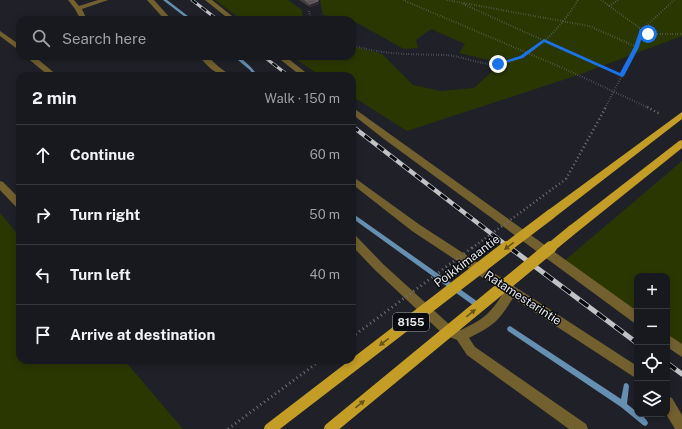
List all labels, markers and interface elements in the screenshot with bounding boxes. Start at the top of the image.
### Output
search box [16,16,356,60]
route start [639,25,657,43]
icon: search [30,27,52,49]
text: Search here [62,30,146,47]
route end [489,55,507,73]
text: 2 min [32,88,77,108]
text: Walk · 150 m [265,91,340,106]
icon: ahead [32,144,54,166]
text: Continue [70,146,135,163]
text: 60 m [310,147,340,162]
icon: right [32,204,54,226]
text: Turn right [70,206,140,223]
text: 50 m [309,207,340,222]
street label: Poikkimaantie [431,232,503,290]
one-way arrow [504,242,515,251]
icon: left [32,264,54,286]
text: Turn left [70,266,131,283]
text: 40 m [309,267,340,282]
street label: Ratamestarintie [482,268,564,328]
map controls [634,273,670,417]
button: + [634,273,670,309]
one-way arrow [466,308,477,317]
button: − [634,309,670,345]
road number: 8155 [393,313,429,331]
icon: arrive [32,324,54,346]
text: Arrive at destination [70,326,215,343]
one-way arrow [378,338,389,347]
button: locate [634,345,670,381]
button: layers [634,381,670,417]
one-way arrow [355,400,365,409]

